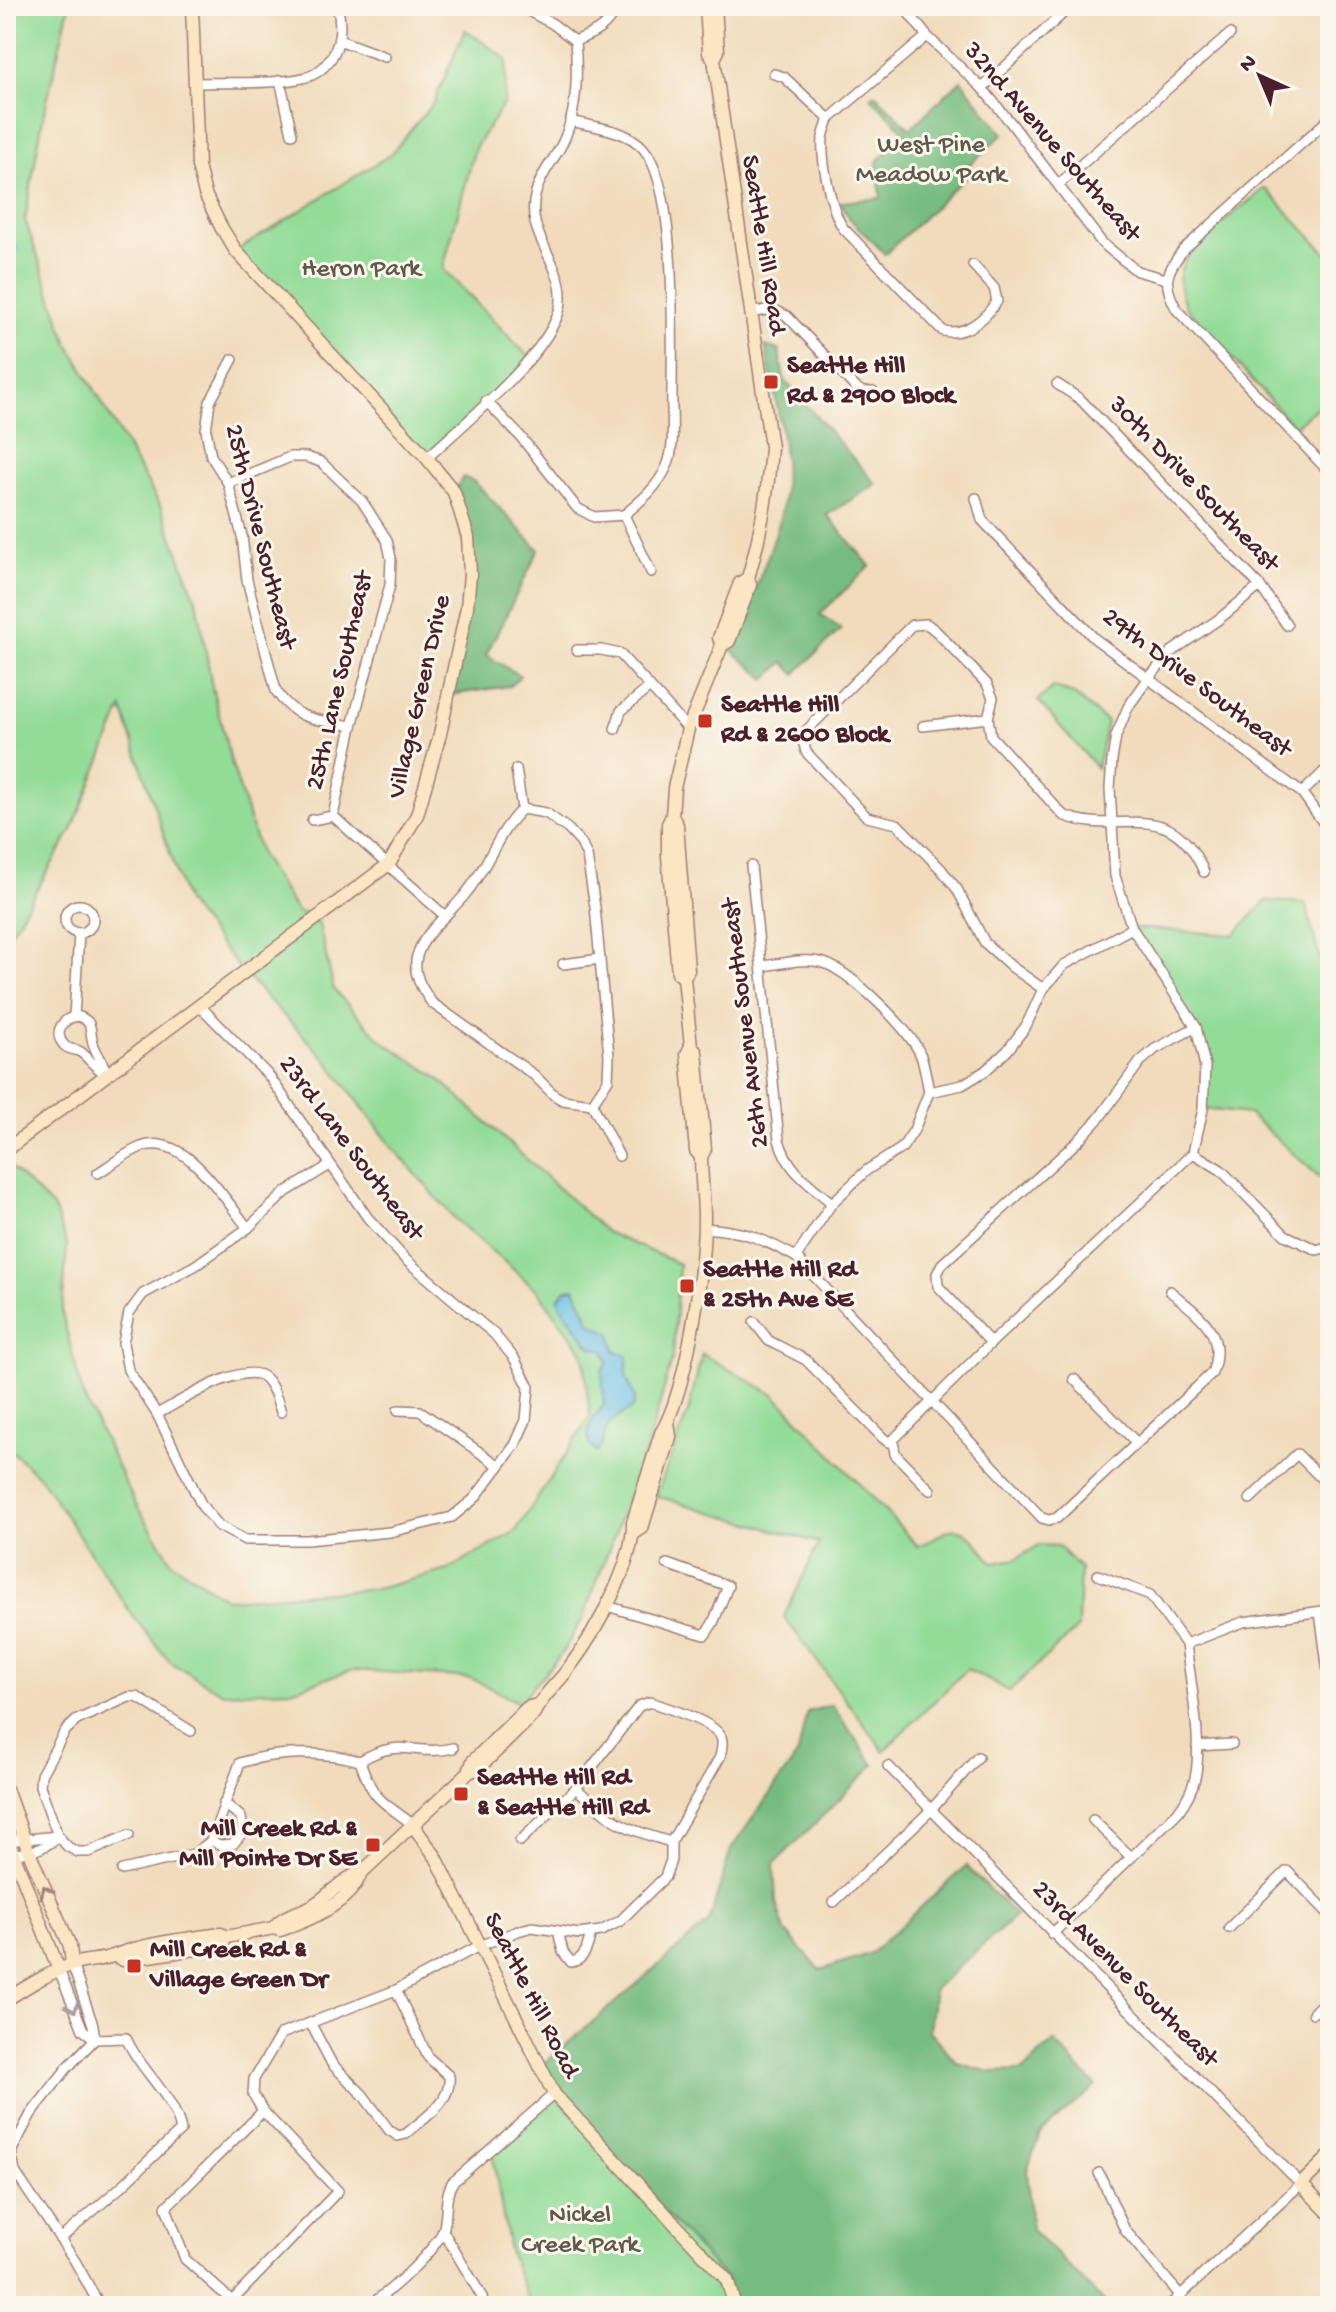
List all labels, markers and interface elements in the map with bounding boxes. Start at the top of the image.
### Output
street label: 32nd Avenue Southeast [955,36,1148,251]
north arrow [1220,36,1300,116]
text: N [1235,50,1263,79]
park label: West Pine Meadow Park [856,131,1009,192]
street label: Seattle Hill Road [733,153,792,339]
park label: Heron Park [301,255,423,286]
place label: Seattle Hill Rd & 2900 Block [786,352,958,413]
marker: Seattle Hill Rd & 2900 Block [762,373,780,391]
street label: 30th Drive Southeast [1101,390,1286,581]
street label: 25th Drive Southeast [216,421,302,655]
street label: 25th Lane Southeast [301,566,382,793]
street label: Village Green Drive [382,592,460,803]
street label: 29th Drive Southeast [1095,602,1299,767]
place label: Seattle Hill Rd & 2600 Block [720,691,892,752]
marker: Seattle Hill Rd & 2600 Block [696,712,714,730]
street label: 26th Avenue Southeast [716,894,778,1150]
street label: 23rd Lane Southeast [270,1051,431,1249]
place label: Seattle Hill Rd & 25th Ave SE [703,1256,859,1317]
marker: Seattle Hill Rd & 25th Ave SE [678,1277,696,1295]
place label: Seattle Hill Rd & Seattle Hill Rd [477,1764,651,1825]
marker: Seattle Hill Rd & Seattle Hill Rd [452,1785,470,1803]
place label: Mill Creek Rd & Mill Pointe Dr SE [179,1815,359,1876]
marker: Mill Creek Rd & Mill Pointe Dr SE [364,1836,382,1854]
street label: 23rd Avenue Southeast [1024,1875,1226,2077]
one-way arrow [40,1885,56,1899]
street label: Seattle Hill Road [475,1908,586,2085]
place label: Mill Creek Rd & Village Green Dr [149,1936,330,1997]
marker: Mill Creek Rd & Village Green Dr [125,1957,143,1975]
one-way arrow [64,1999,80,2013]
park label: Nickel Creek Park [521,2201,641,2262]

